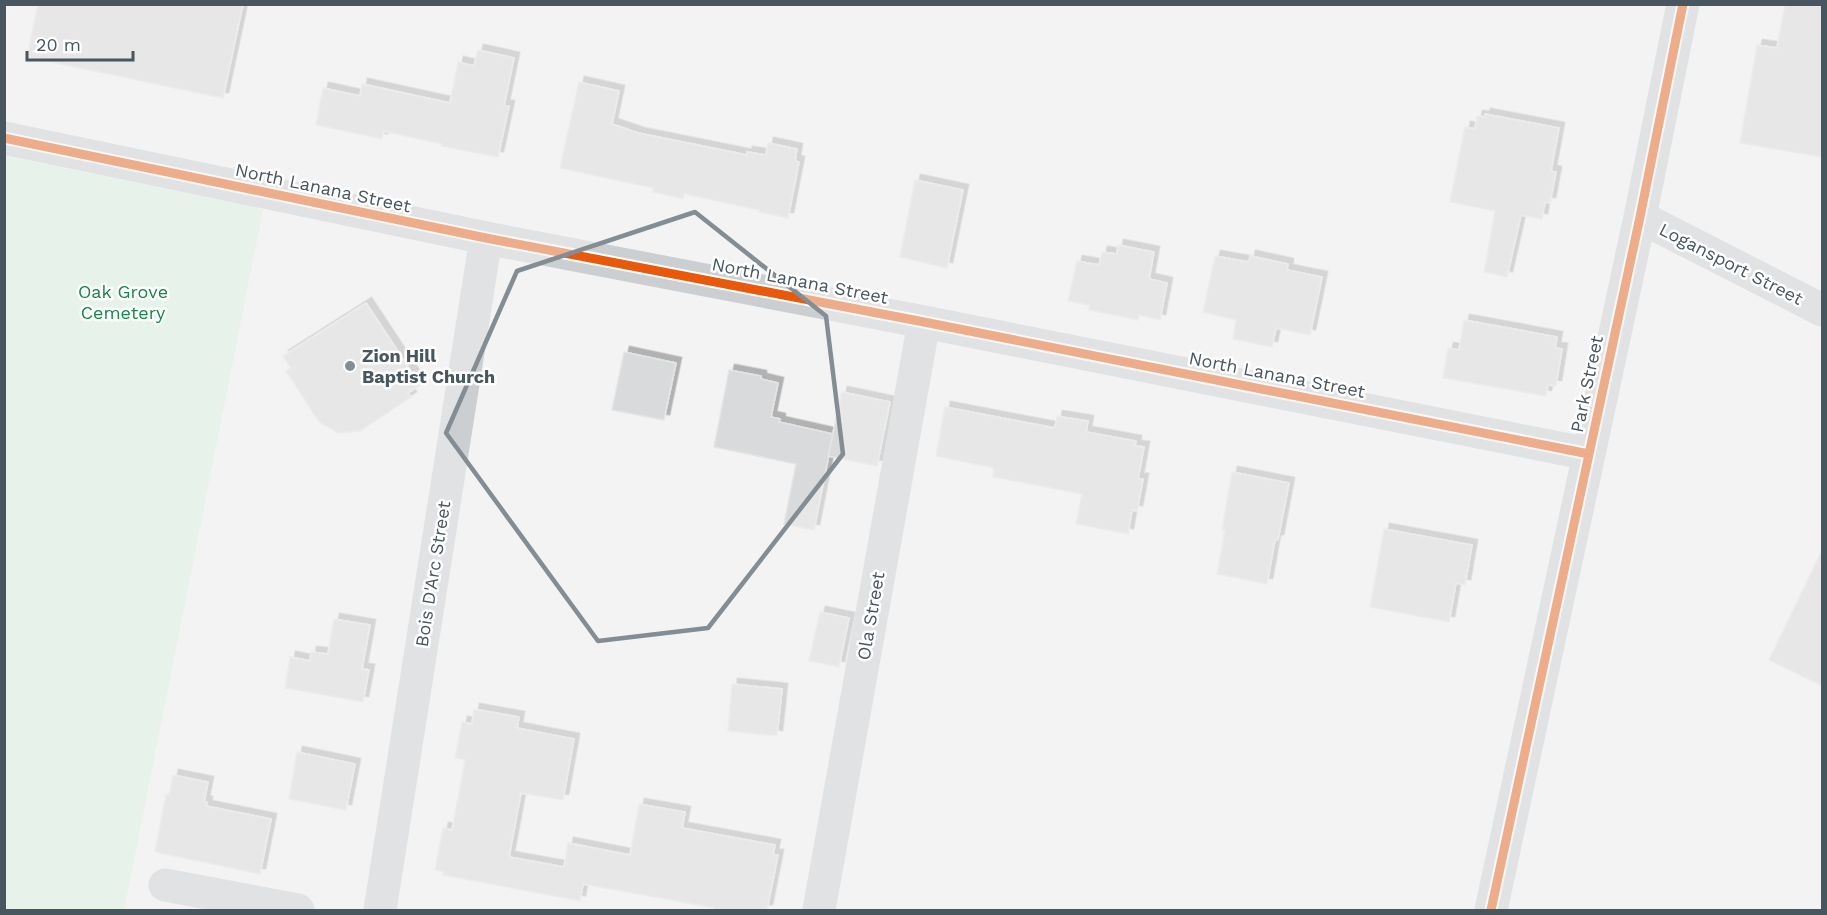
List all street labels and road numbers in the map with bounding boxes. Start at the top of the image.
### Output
street label: North Lanana Street [233,159,413,216]
street label: Logansport Street [1656,218,1807,309]
street label: North Lanana Street [710,253,890,308]
street label: Park Street [1566,333,1607,434]
street label: North Lanana Street [1187,347,1367,402]
street label: Bois D'Arc Street [411,499,454,648]
street label: Ola Street [852,570,889,662]

